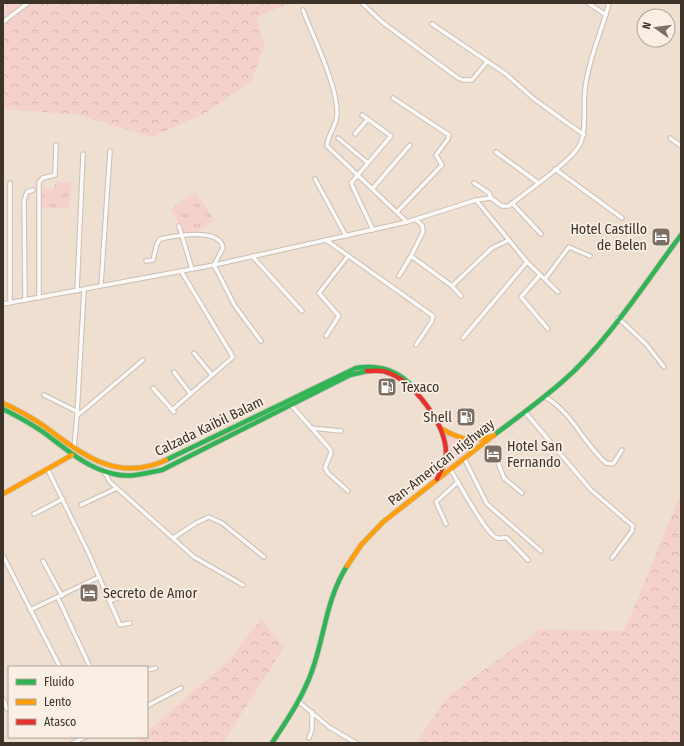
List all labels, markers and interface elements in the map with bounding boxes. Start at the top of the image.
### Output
north arrow [636,8,676,48]
text: N [640,21,654,30]
place label: Hotel Castillo de Belen [570,221,647,254]
hotel icon: Hotel Castillo de Belen [650,226,672,248]
fuel station icon: Texaco [376,376,398,398]
place label: Texaco [401,379,439,396]
street label: Calzada Kaibil Balam [152,393,266,460]
fuel station icon: Shell [455,406,477,428]
place label: Shell [423,409,452,426]
street label: Pan-American Highway [385,415,499,509]
place label: Hotel San Fernando [507,438,562,471]
hotel icon: Hotel San Fernando [482,443,504,465]
hotel icon: Secreto de Amor [78,582,100,604]
place label: Secreto de Amor [103,585,197,602]
legend [8,666,148,738]
text: Fluido [44,675,74,689]
text: Lento [44,695,71,709]
text: Atasco [44,715,76,729]

